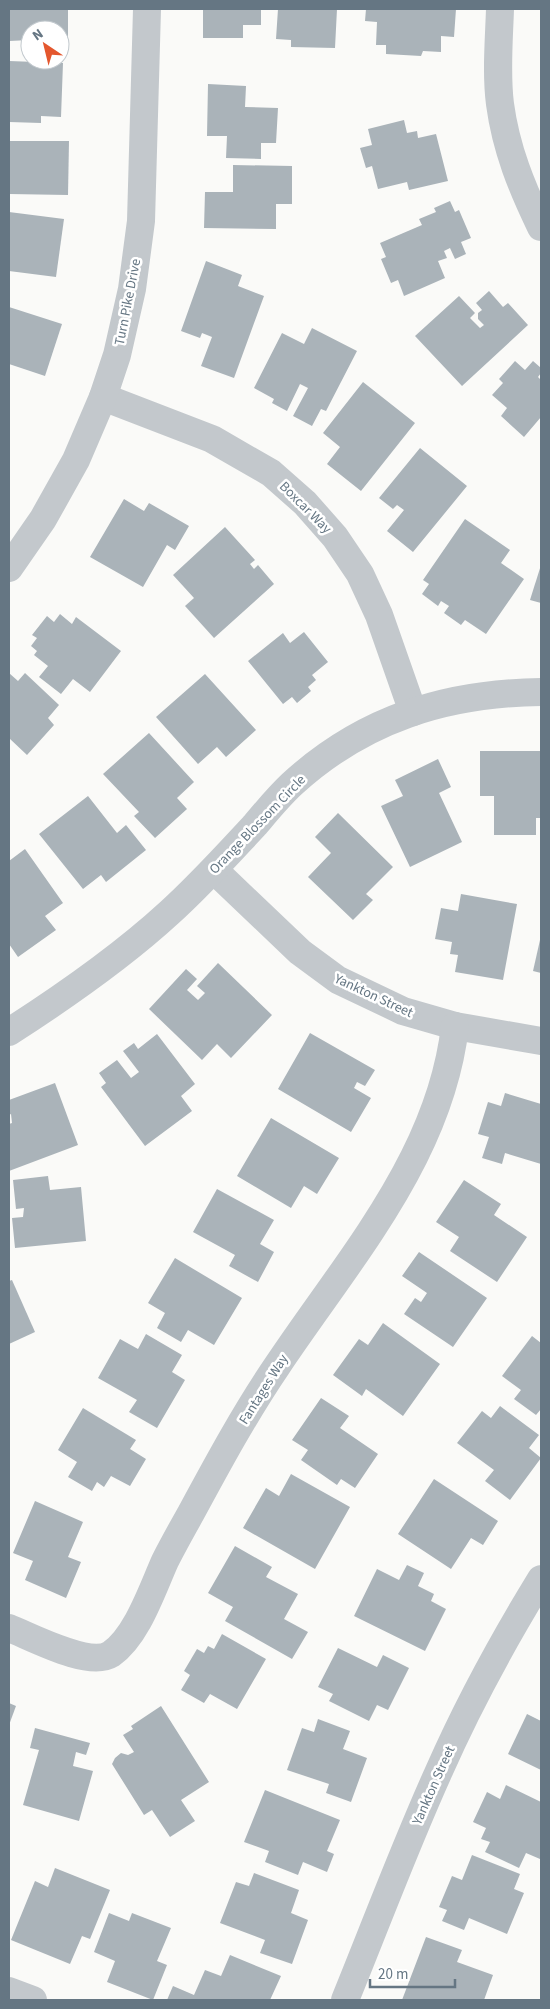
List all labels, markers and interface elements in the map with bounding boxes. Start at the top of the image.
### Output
north arrow [20,20,70,70]
text: N [29,24,48,46]
street label: Turn Pike Drive [110,257,146,347]
street label: Boxcar Way [275,477,336,539]
street label: Orange Blossom Circle [205,770,311,879]
street label: Yankton Street [330,969,416,1023]
street label: Fantages Way [234,1350,294,1429]
street label: Yankton Street [407,1742,460,1829]
scale bar [370,1956,455,1988]
text: 20 m [378,1964,408,1985]

